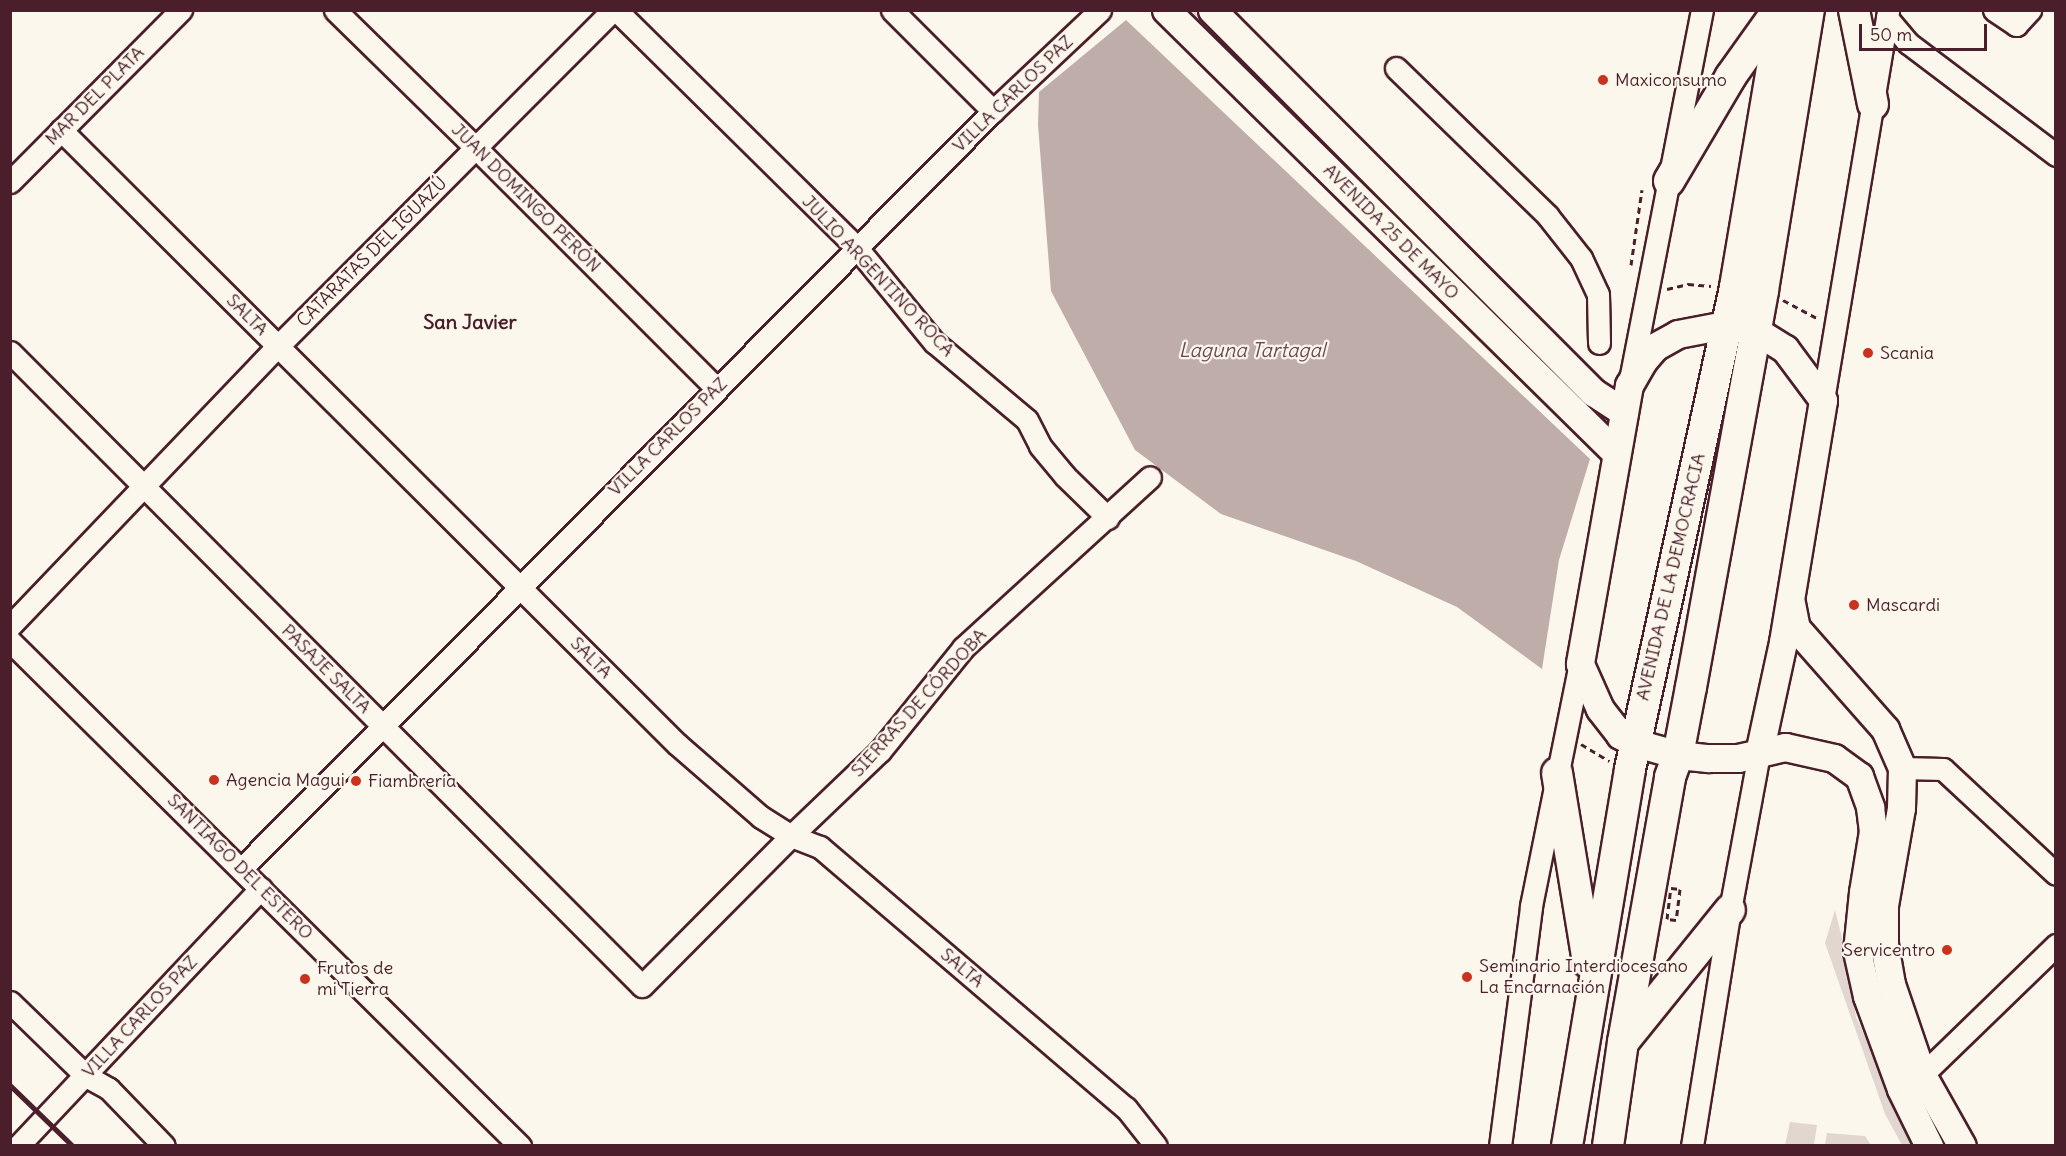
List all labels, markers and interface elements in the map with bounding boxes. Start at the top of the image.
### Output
scale bar [1862,12,1990,50]
text: 50 m [1870,23,1912,46]
street label: VILLA CARLOS PAZ [948,31,1078,157]
street label: MAR DEL PLATA [41,42,149,150]
place label: Maxiconsumo [1615,69,1727,91]
marker: Maxiconsumo [1596,73,1610,87]
street label: JUAN DOMINGO PERÓN [447,119,605,277]
street label: AVENIDA 25 DE MAYO [1319,160,1463,304]
street label: CATARATAS DEL IGUAZÚ [292,172,452,332]
street label: JULIO ARGENTINO ROCA [798,191,958,361]
street label: SALTA [222,290,272,340]
district label: San Javier [423,309,517,333]
water label: Laguna Tartagal [1179,337,1325,361]
place label: Scania [1880,342,1934,364]
marker: Scania [1861,346,1875,360]
street label: VILLA CARLOS PAZ [604,373,732,501]
street label: AVENIDA DE LA DEMOCRACIA [1632,451,1710,703]
place label: Mascardi [1866,594,1940,616]
marker: Mascardi [1847,598,1861,612]
street label: PASAJE SALTA [277,620,375,718]
street label: SIERRAS DE CÓRDOBA [847,625,991,781]
street label: SALTA [566,633,616,683]
place label: Agencia Magui [226,769,345,791]
place label: Fiambrería [368,770,456,792]
marker: Agencia Magui [207,773,221,787]
marker: Fiambrería [349,774,363,788]
street label: SANTIAGO DEL ESTERO [163,790,317,944]
place label: Servicentro [1843,939,1935,961]
marker: Servicentro [1940,943,1954,957]
street label: SALTA [936,944,988,992]
street label: VILLA CARLOS PAZ [78,952,202,1082]
place label: Seminario Interdiocesano La Encarnación [1479,956,1688,998]
place label: Frutos de mi Tierra [317,958,393,1000]
marker: Seminario Interdiocesano La Encarnación [1460,970,1474,984]
marker: Frutos de mi Tierra [298,972,312,986]

